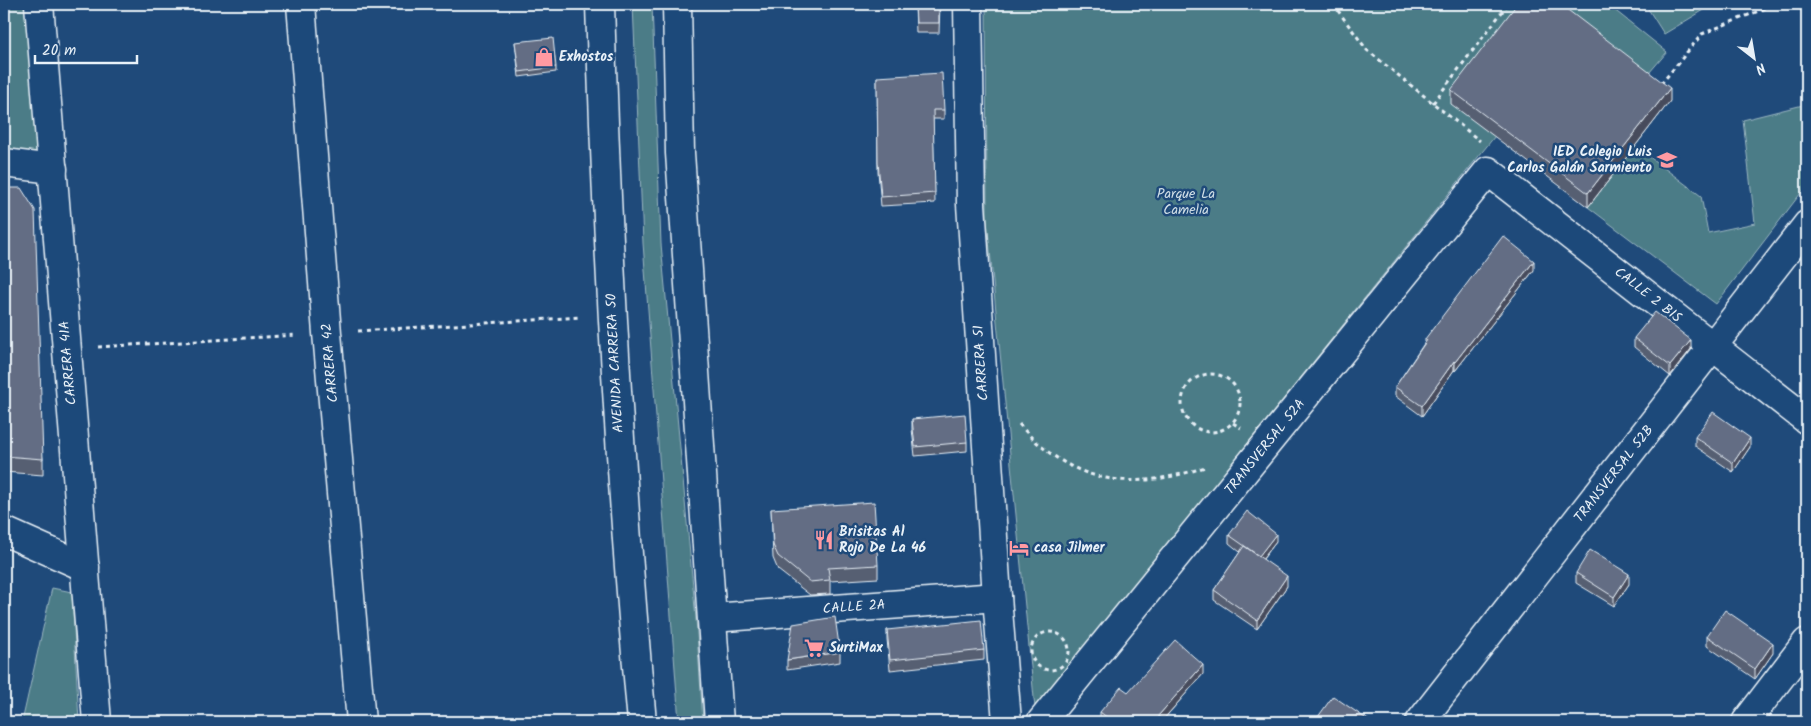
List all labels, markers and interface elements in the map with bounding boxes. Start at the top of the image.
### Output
scale bar [35,32,138,64]
north arrow [1728,32,1778,82]
text: 20 m [42,39,76,63]
shop icon: Exhostos [533,46,555,68]
place label: Exhostos [559,46,614,68]
text: N [1751,57,1770,80]
place label: IED Colegio Luis Carlos Galán Sarmiento [1507,141,1653,179]
school or university icon: IED Colegio Luis Carlos Galán Sarmiento [1656,149,1678,171]
park label: Parque La Camelia [1157,183,1215,221]
street label: CALLE 2 BIS [1610,262,1687,329]
street label: AVENIDA CARRERA 50 [600,293,630,433]
street label: CARRERA 41A [53,320,83,406]
street label: CARRERA 42 [316,322,344,404]
street label: CARRERA 51 [967,324,995,402]
street label: TRANSVERSAL 52A [1219,394,1311,500]
street label: TRANSVERSAL 52B [1569,420,1659,528]
place label: Brisitas Al Rojo De La 46 [839,521,927,559]
restaurant icon: Brisitas Al Rojo De La 46 [813,529,835,551]
hotel icon: casa Jilmer [1008,537,1030,559]
place label: casa Jilmer [1034,537,1106,559]
street label: CALLE 2A [822,594,886,620]
supermarket icon: SurtiMax [803,637,825,659]
place label: SurtiMax [829,637,883,659]

